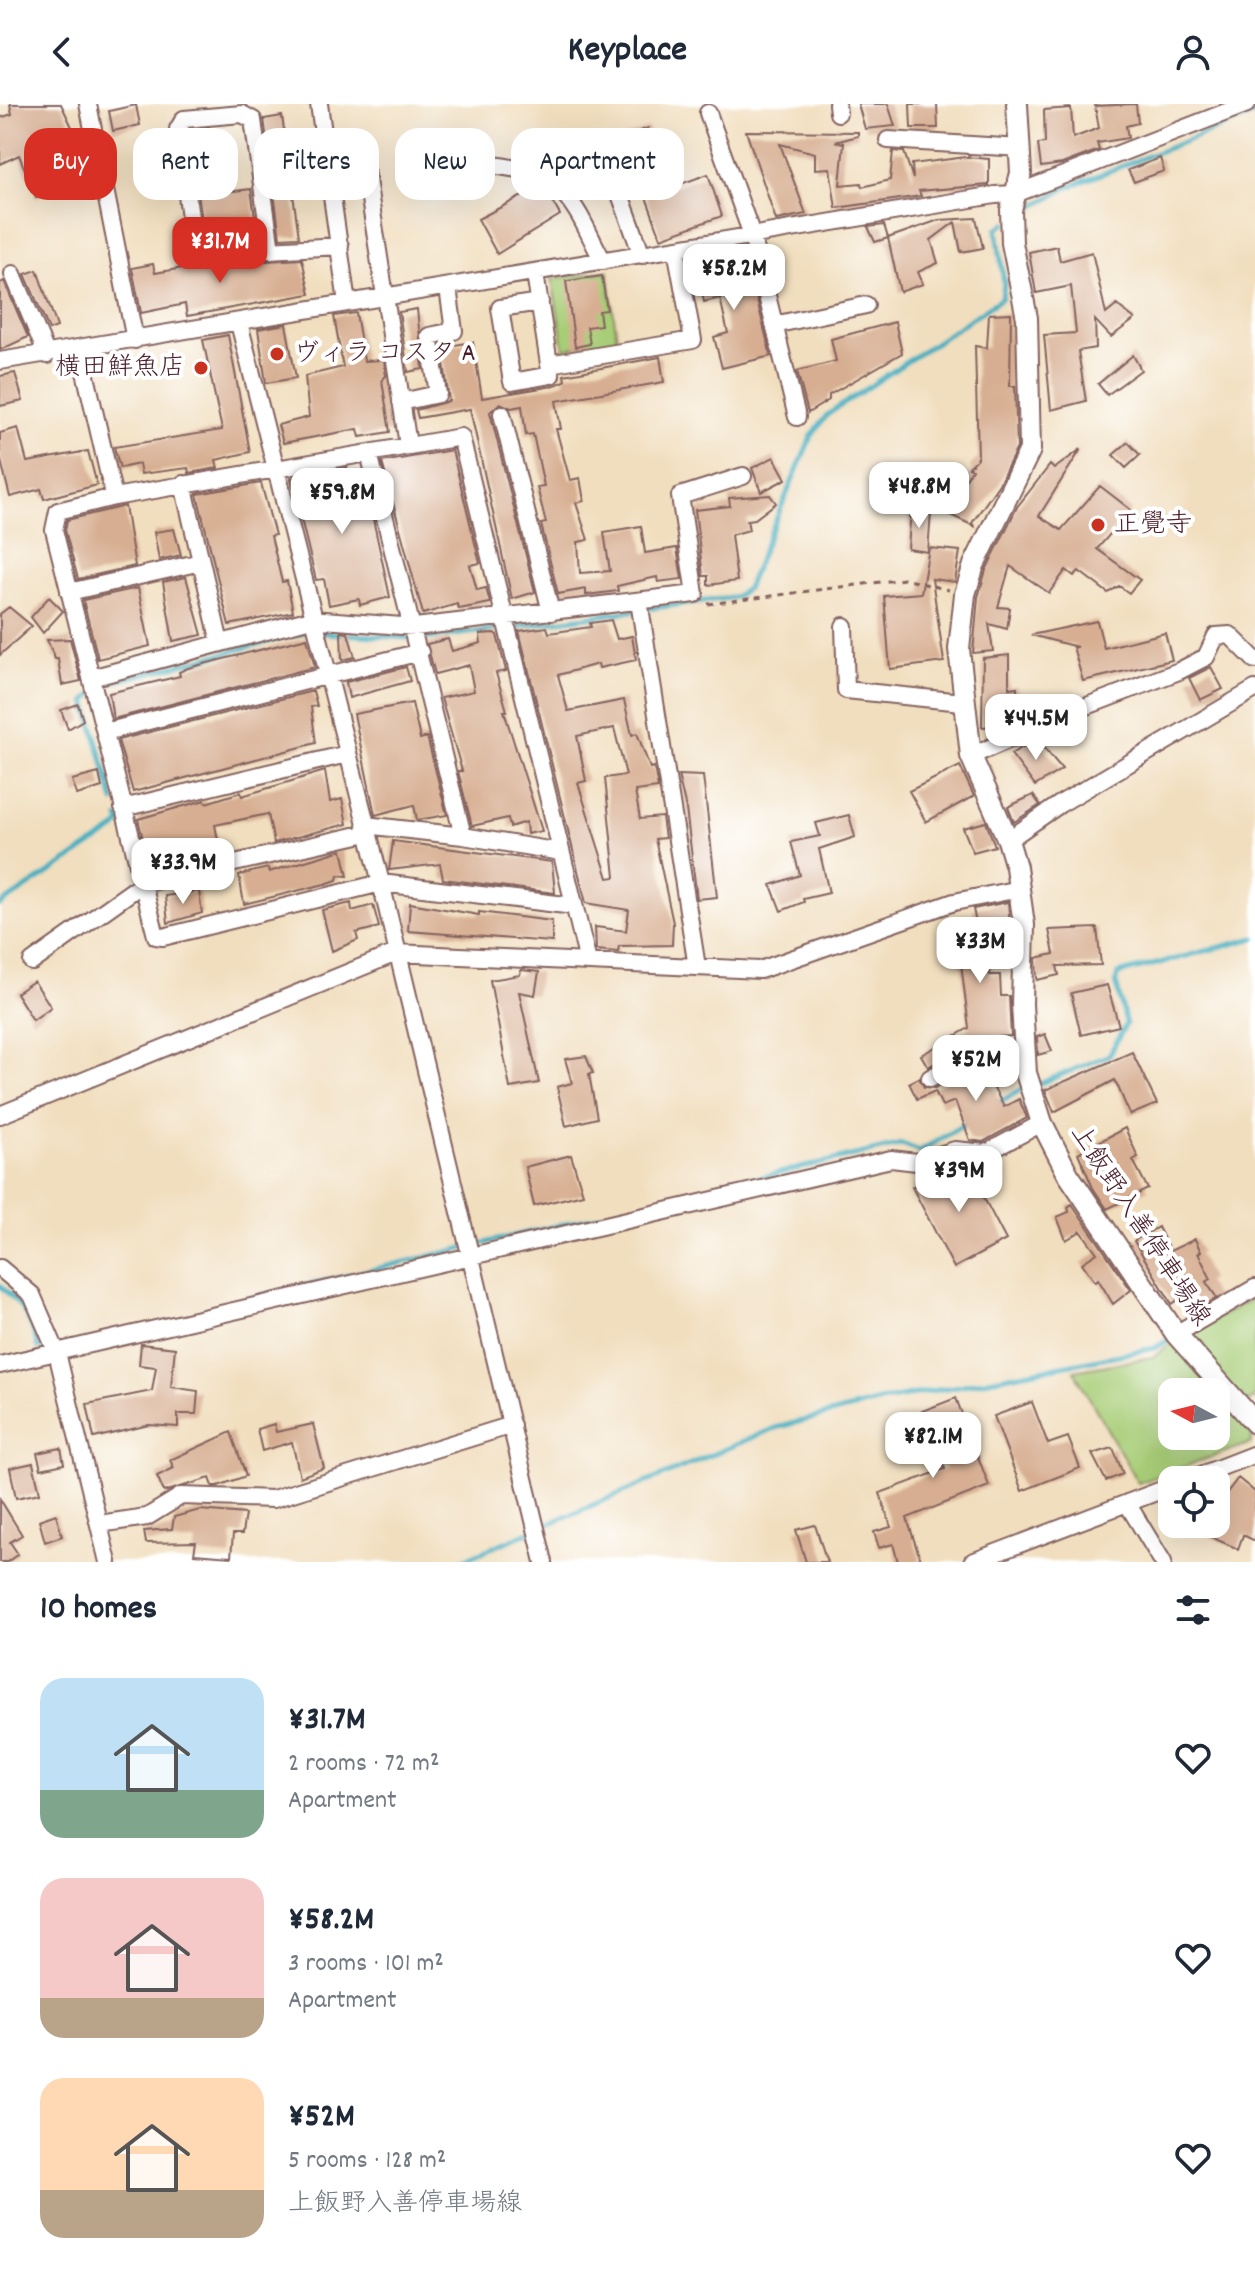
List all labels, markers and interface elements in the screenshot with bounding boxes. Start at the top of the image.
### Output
text: Keyplace [568,26,687,78]
icon: back [40,30,84,74]
icon: person [1171,30,1215,74]
chip: Buy [24,128,117,200]
chip: Rent [133,128,238,200]
chip: Filters [254,128,379,200]
chip: New [395,128,495,200]
chip: Apartment [511,128,684,200]
pin: ¥31.7M [155,217,285,285]
text: ¥31.7M [190,224,250,261]
pin: ¥58.2M [669,244,799,312]
text: ¥58.2M [701,251,767,288]
place label: ヴィラ コスタ A [293,336,476,373]
marker: ヴィラ コスタ A [268,345,286,363]
place label: 横田鮮魚店 [55,350,185,387]
marker: 横田鮮魚店 [192,359,210,377]
pin: ¥48.8M [854,462,984,530]
pin: ¥59.8M [277,468,407,536]
text: ¥48.8M [887,469,951,506]
text: ¥59.8M [309,475,375,512]
place label: 正覺寺 [1114,507,1192,544]
marker: 正覺寺 [1089,516,1107,534]
pin: ¥44.5M [971,694,1101,762]
text: ¥44.5M [1003,701,1069,738]
pin: ¥33.9M [118,838,248,906]
text: ¥33.9M [149,845,217,882]
pin: ¥33M [933,917,1027,985]
text: ¥33M [955,924,1005,961]
pin: ¥52M [929,1035,1023,1103]
text: ¥52M [950,1042,1002,1079]
street label: 上飯野入善停車場線 [1060,1118,1218,1334]
pin: ¥39M [912,1146,1006,1214]
text: ¥39M [933,1153,985,1190]
north arrow [1158,1378,1230,1450]
map controls [1158,1378,1230,1538]
pin: ¥82.1M [868,1412,998,1480]
text: ¥82.1M [903,1419,963,1456]
button: locate [1158,1466,1230,1538]
text: 10 homes [40,1586,157,1635]
icon: filters [1171,1588,1215,1632]
text: ¥31.7M [288,1697,366,1746]
icon: home [104,1710,200,1806]
icon: heart [1171,1736,1215,1780]
text: 2 rooms · 72 m² [288,1746,439,1783]
text: Apartment [288,1783,397,1820]
text: ¥58.2M [288,1897,374,1946]
icon: home [104,1910,200,2006]
icon: heart [1171,1936,1215,1980]
text: 3 rooms · 101 m² [288,1946,444,1983]
text: Apartment [288,1983,397,2020]
text: ¥52M [288,2094,355,2143]
icon: home [104,2110,200,2206]
icon: heart [1171,2136,1215,2180]
text: 5 rooms · 128 m² [288,2143,446,2180]
text: 上飯野入善停車場線 [288,2186,522,2223]

